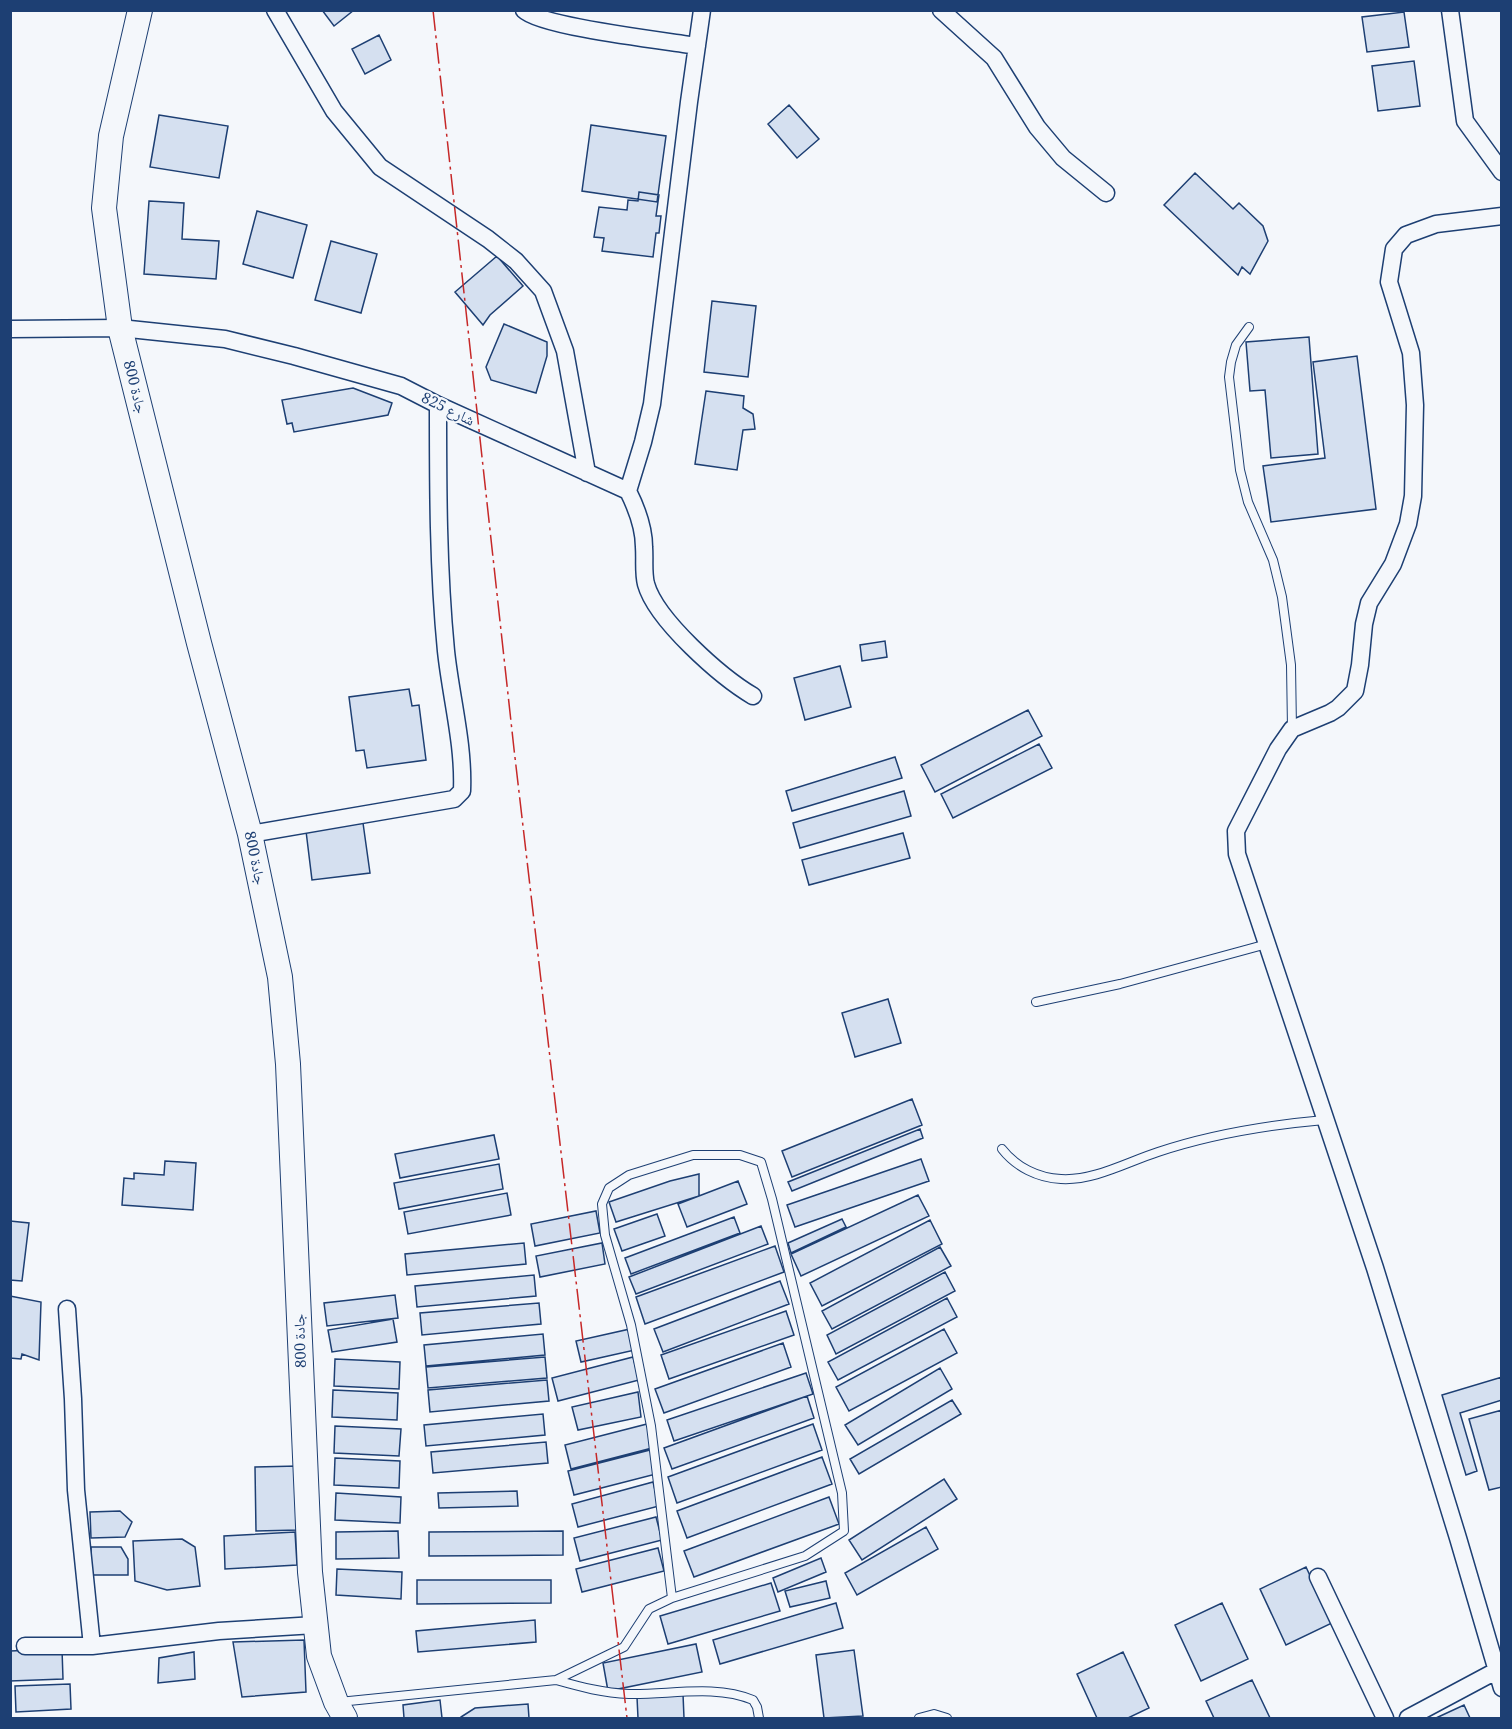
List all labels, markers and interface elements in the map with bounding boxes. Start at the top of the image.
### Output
street label: جادة 800 [114,358,152,417]
street label: شارع 825 [416,387,479,435]
street label: جادة 800 [235,829,271,888]
street label: جادة 800 [288,1313,316,1368]

